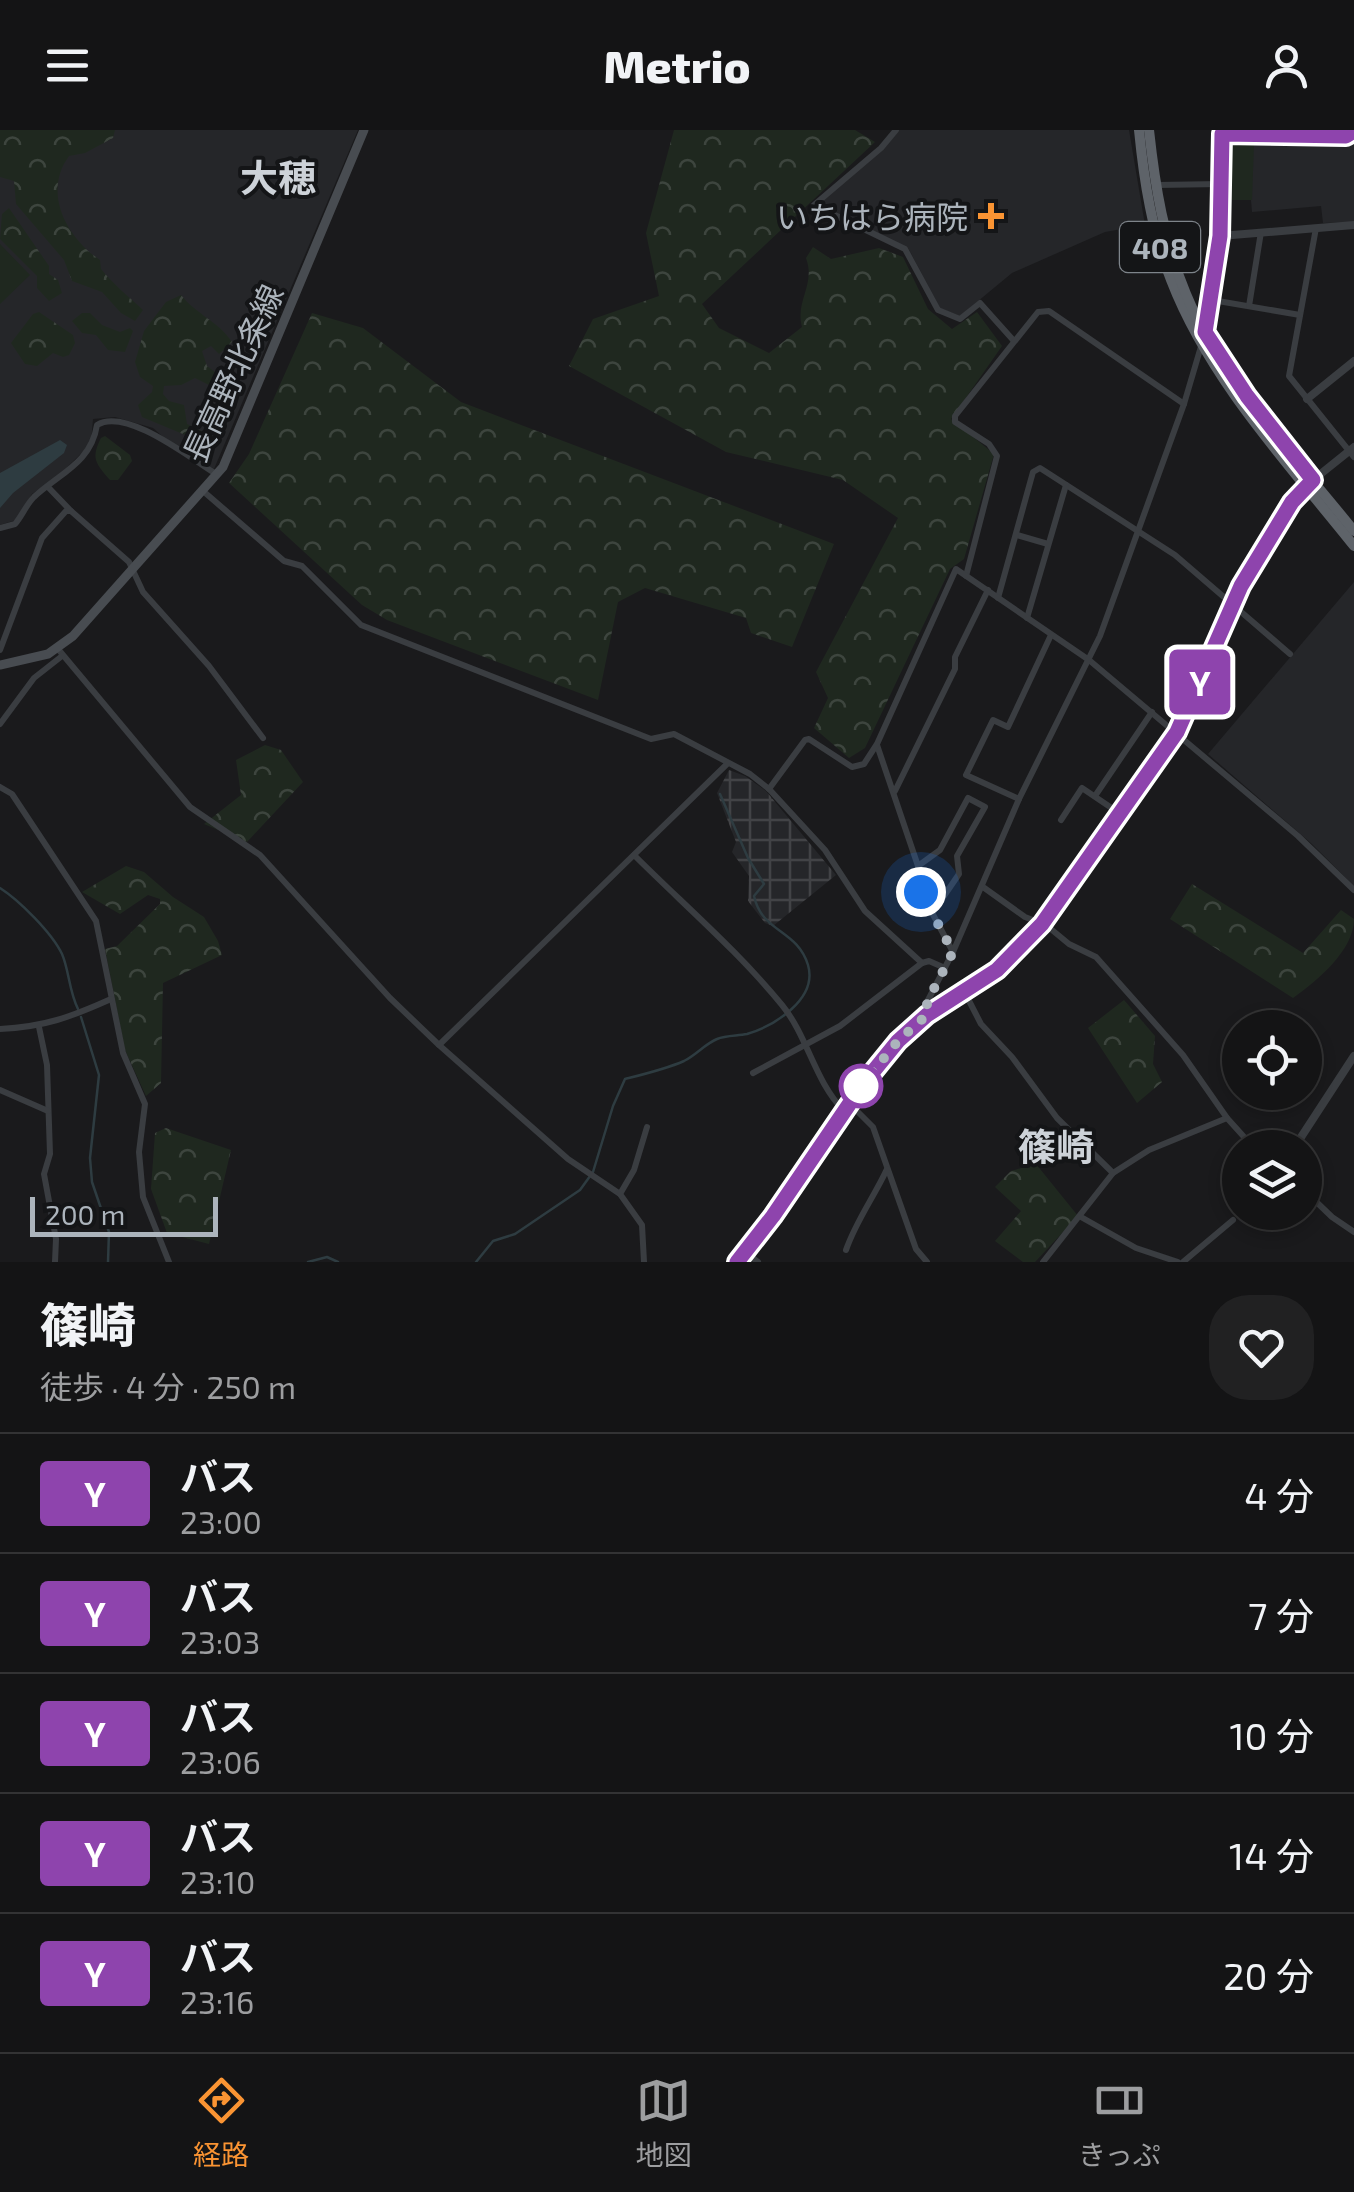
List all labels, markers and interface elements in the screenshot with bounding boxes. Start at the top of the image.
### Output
icon: menu [40,38,95,93]
text: Metrio [603,38,751,92]
icon: person [1259,38,1314,93]
district label: 大穂 [240,154,316,200]
place label: いちはら病院 [776,197,968,235]
marker: いちはら病院 [978,203,1004,229]
road number: 408 [1120,222,1200,272]
street label: 長高野北条線 [174,278,290,468]
line badge: Y [1168,650,1232,714]
text: Y [1189,661,1211,703]
your location [896,867,946,917]
map controls [1222,1010,1322,1230]
button: locate [1222,1010,1322,1110]
unlabelled marker [840,1065,882,1107]
district label: 篠崎 [1018,1123,1094,1169]
button: layers [1222,1130,1322,1230]
scale bar [30,1192,218,1236]
text: 200 m [45,1197,125,1231]
text: 篠崎 [40,1295,136,1353]
button: heart [1209,1295,1314,1400]
text: 徒歩 · 4 分 · 250 m [40,1367,296,1405]
text: バス [180,1453,256,1499]
text: Y [84,1472,106,1514]
text: 4 分 [1244,1472,1314,1518]
text: 23:00 [180,1502,262,1540]
text: バス [180,1573,256,1619]
text: Y [84,1592,106,1634]
text: 7 分 [1248,1592,1314,1638]
text: 23:03 [180,1622,260,1660]
text: バス [180,1693,256,1739]
text: Y [84,1712,106,1754]
text: 10 分 [1229,1712,1314,1758]
text: 23:06 [180,1742,261,1780]
text: バス [180,1813,256,1859]
text: Y [84,1832,106,1874]
text: 14 分 [1229,1832,1314,1878]
text: 23:10 [180,1862,255,1900]
text: バス [180,1933,256,1979]
text: Y [84,1952,106,1994]
text: 20 分 [1223,1952,1314,1998]
text: 23:16 [180,1982,254,2020]
tab: 経路 [193,2073,249,2173]
tab: 地図 [636,2073,692,2173]
tab: きっぷ [1078,2073,1161,2173]

